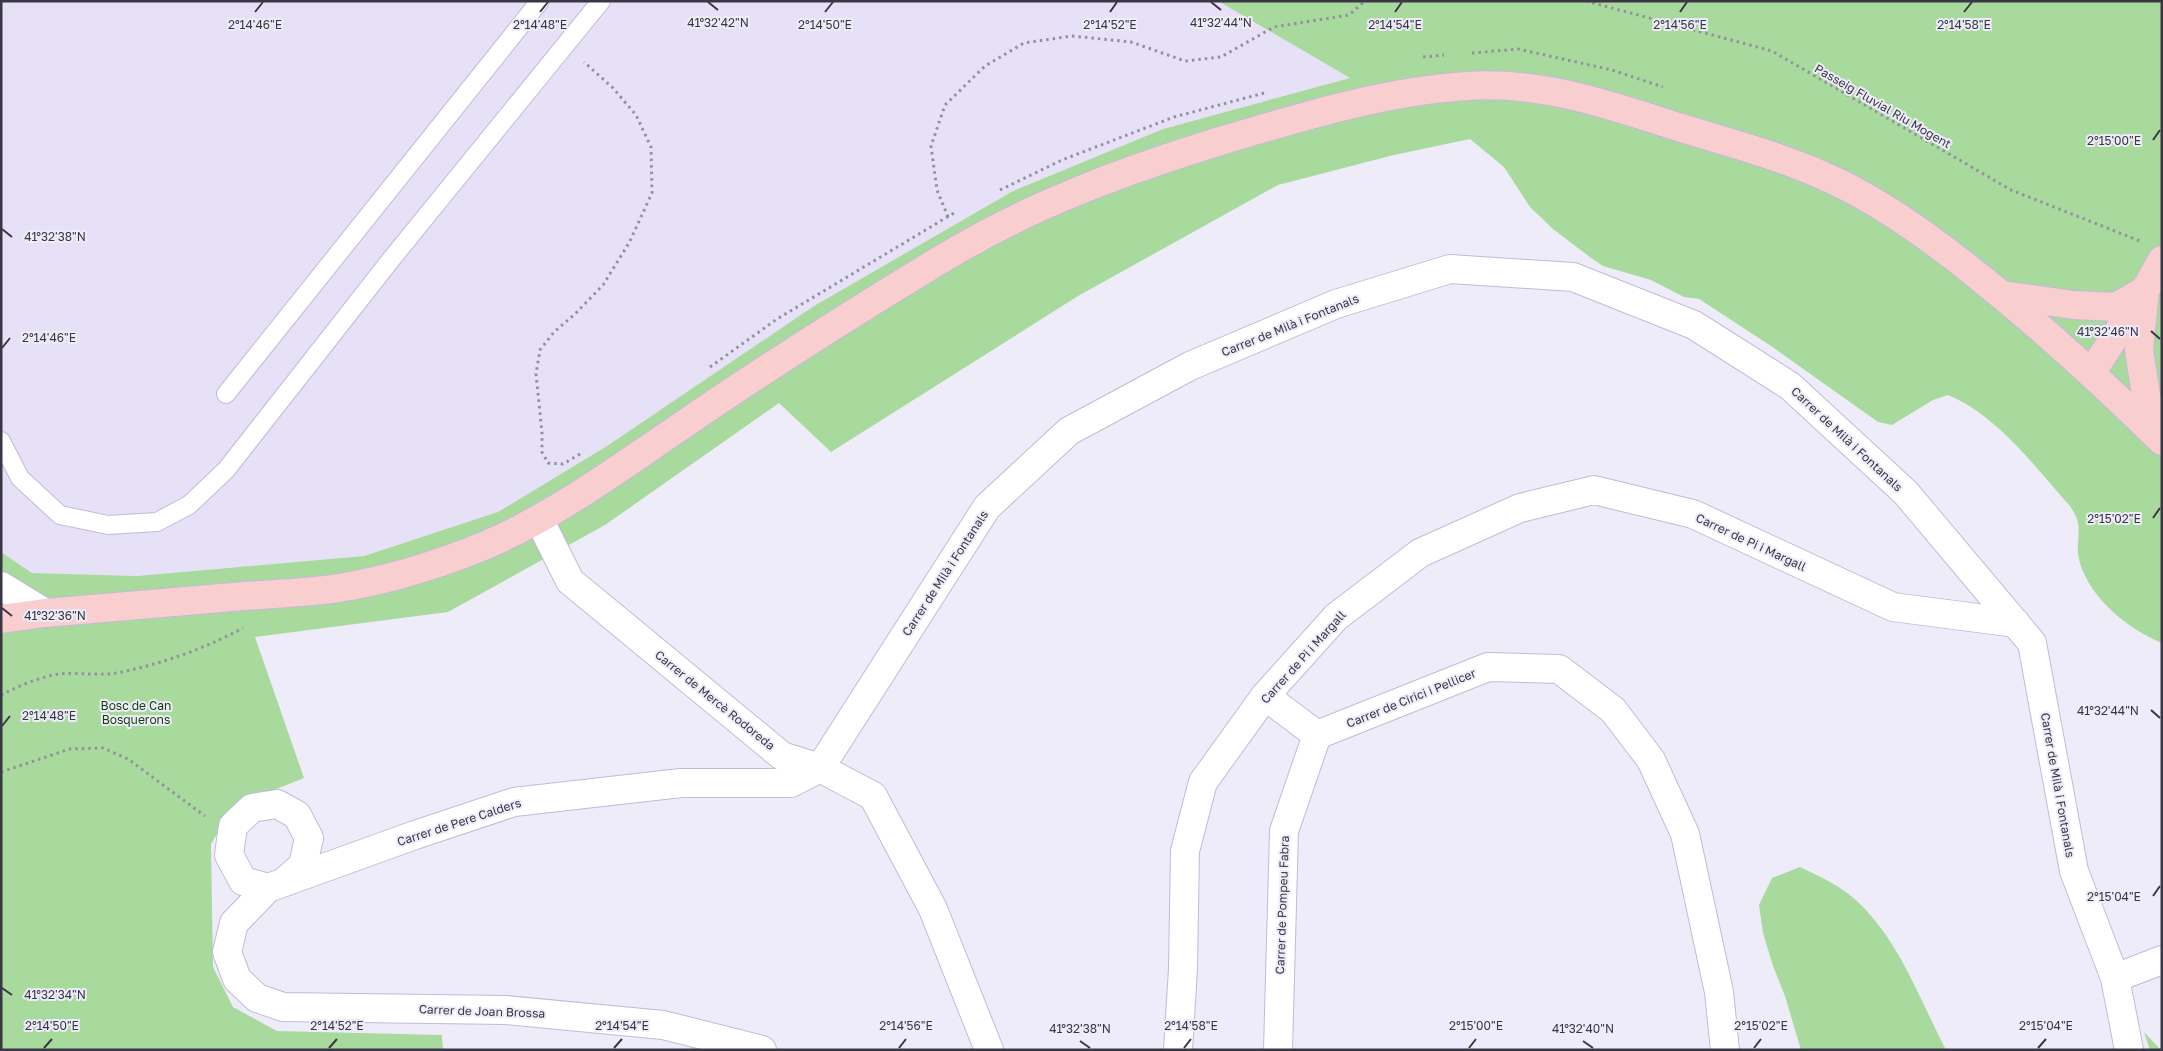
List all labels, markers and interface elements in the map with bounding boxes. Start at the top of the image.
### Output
text: 41°32'42"N [687,15,749,30]
text: 41°32'44"N [1190,15,1252,30]
text: 2°14'46"E [228,17,282,32]
text: 2°14'48"E [513,17,567,32]
text: 2°14'50"E [798,17,852,32]
text: 2°14'52"E [1083,17,1137,32]
text: 2°14'54"E [1368,17,1422,32]
text: 2°14'56"E [1653,17,1707,32]
text: 2°14'58"E [1937,17,1991,32]
street label: Passeig Fluvial Riu Mogent [1812,61,1954,151]
text: 2°15'00"E [2087,133,2141,148]
text: 41°32'38"N [24,229,86,244]
street label: Carrer de Milà i Fontanals [1219,291,1361,359]
text: 41°32'46"N [2077,324,2139,339]
text: 2°14'46"E [22,330,76,345]
street label: Carrer de Milà i Fontanals [1788,383,1906,495]
street label: Carrer de Milà i Fontanals [899,507,991,639]
street label: Carrer de Pi i Margall [1693,510,1809,574]
text: 2°15'02"E [2087,511,2141,526]
street label: Carrer de Pi i Margall [1257,607,1349,707]
text: 41°32'36"N [24,608,86,623]
street label: Carrer de Mercè Rodoreda [652,647,778,753]
street label: Carrer de Cirici i Pellicer [1344,665,1478,731]
park label: Bosc de Can Bosquerons [101,698,171,727]
text: 41°32'44"N [2077,703,2139,718]
text: 2°14'48"E [22,708,76,723]
street label: Carrer de Milà i Fontanals [2038,711,2078,859]
street label: Carrer de Pere Calders [395,795,523,849]
street label: Carrer de Pompeu Fabra [1272,835,1292,975]
text: 2°15'04"E [2087,889,2141,904]
text: 41°32'34"N [24,987,86,1002]
street label: Carrer de Joan Brossa [419,1001,545,1021]
text: 2°14'50"E [25,1018,79,1033]
text: 2°14'52"E [310,1018,364,1033]
text: 2°14'54"E [595,1018,649,1033]
text: 2°14'56"E [879,1018,933,1033]
text: 2°14'58"E [1164,1018,1218,1033]
text: 2°15'00"E [1449,1018,1503,1033]
text: 2°15'02"E [1734,1018,1788,1033]
text: 2°15'04"E [2019,1018,2073,1033]
text: 41°32'38"N [1049,1021,1111,1036]
text: 41°32'40"N [1552,1021,1614,1036]

